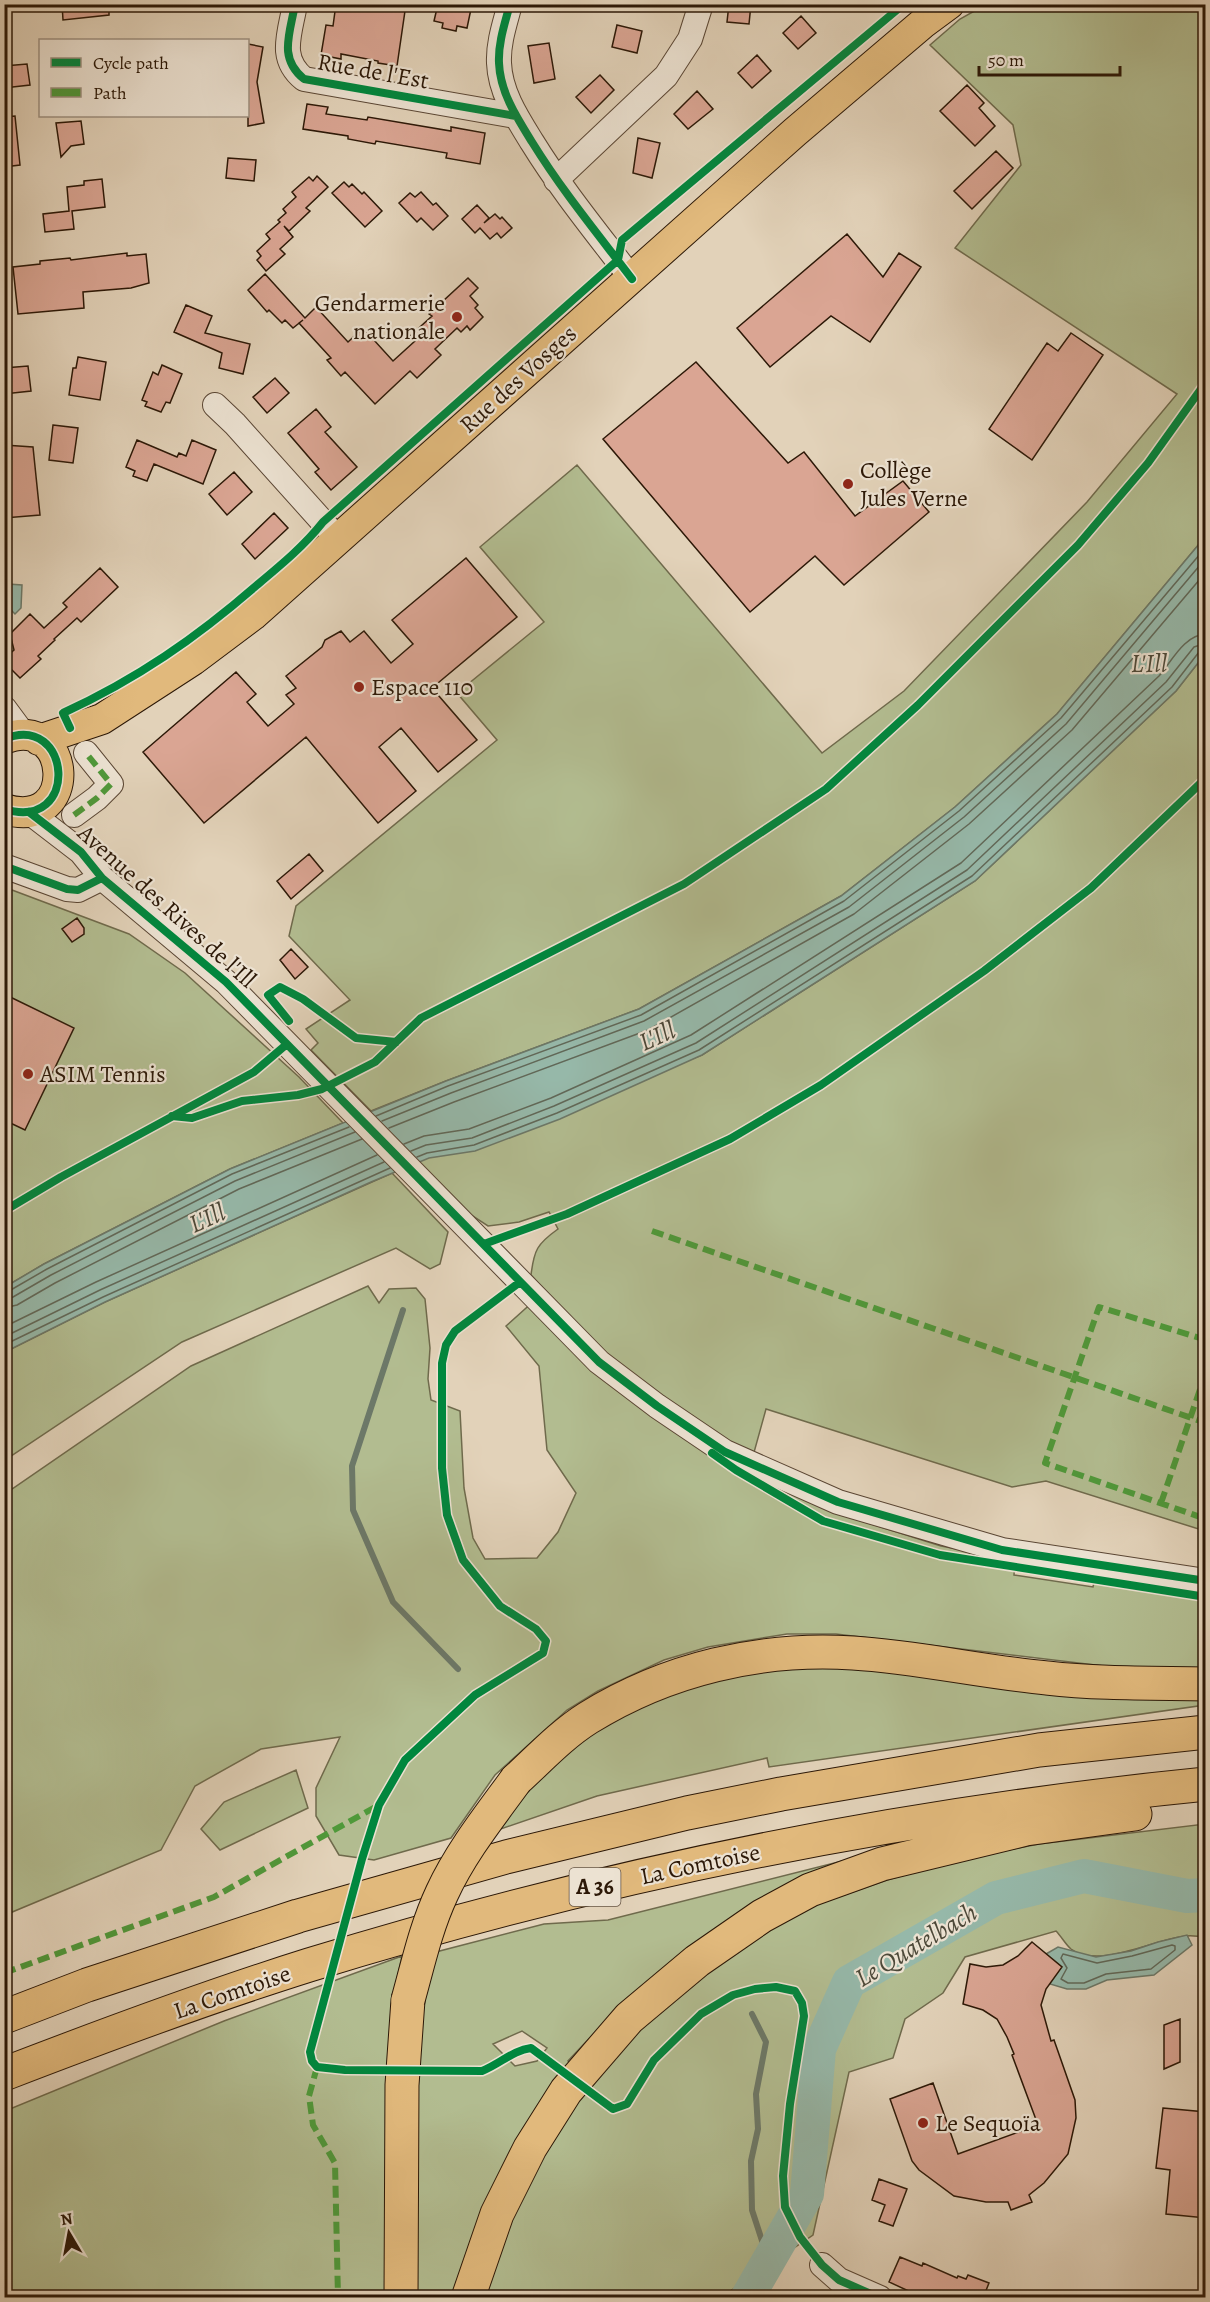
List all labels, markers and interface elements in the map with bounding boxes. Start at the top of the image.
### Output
legend [39,39,249,117]
scale bar [979,39,1120,77]
street label: Rue de l'Est [315,45,431,97]
text: 50 m [988,48,1024,72]
text: Cycle path [93,51,169,75]
text: Path [93,81,127,105]
place label: Gendarmerie nationale [315,287,445,347]
marker: Gendarmerie nationale [450,310,464,324]
street label: Rue des Vosges [453,318,583,440]
place label: Collège Jules Verne [860,454,968,514]
marker: Collège Jules Verne [841,477,855,491]
water label: L'Ill [1131,646,1168,681]
place label: Espace 110 [371,671,473,703]
marker: Espace 110 [352,680,366,694]
street label: Avenue des Rives de l'Ill [70,817,263,995]
water label: L'Ill [633,1012,681,1059]
place label: ASIM Tennis [39,1058,166,1090]
marker: ASIM Tennis [21,1067,35,1081]
water label: L'Ill [183,1194,231,1241]
street label: La Comtoise [637,1836,763,1892]
road number: A 36 [570,1868,620,1906]
water label: Le Quatelbach [848,1895,984,1995]
street label: La Comtoise [169,1957,295,2027]
place label: Le Sequoïa [935,2107,1042,2139]
marker: Le Sequoïa [916,2116,930,2130]
north arrow [39,2203,99,2263]
text: N [59,2207,75,2231]

